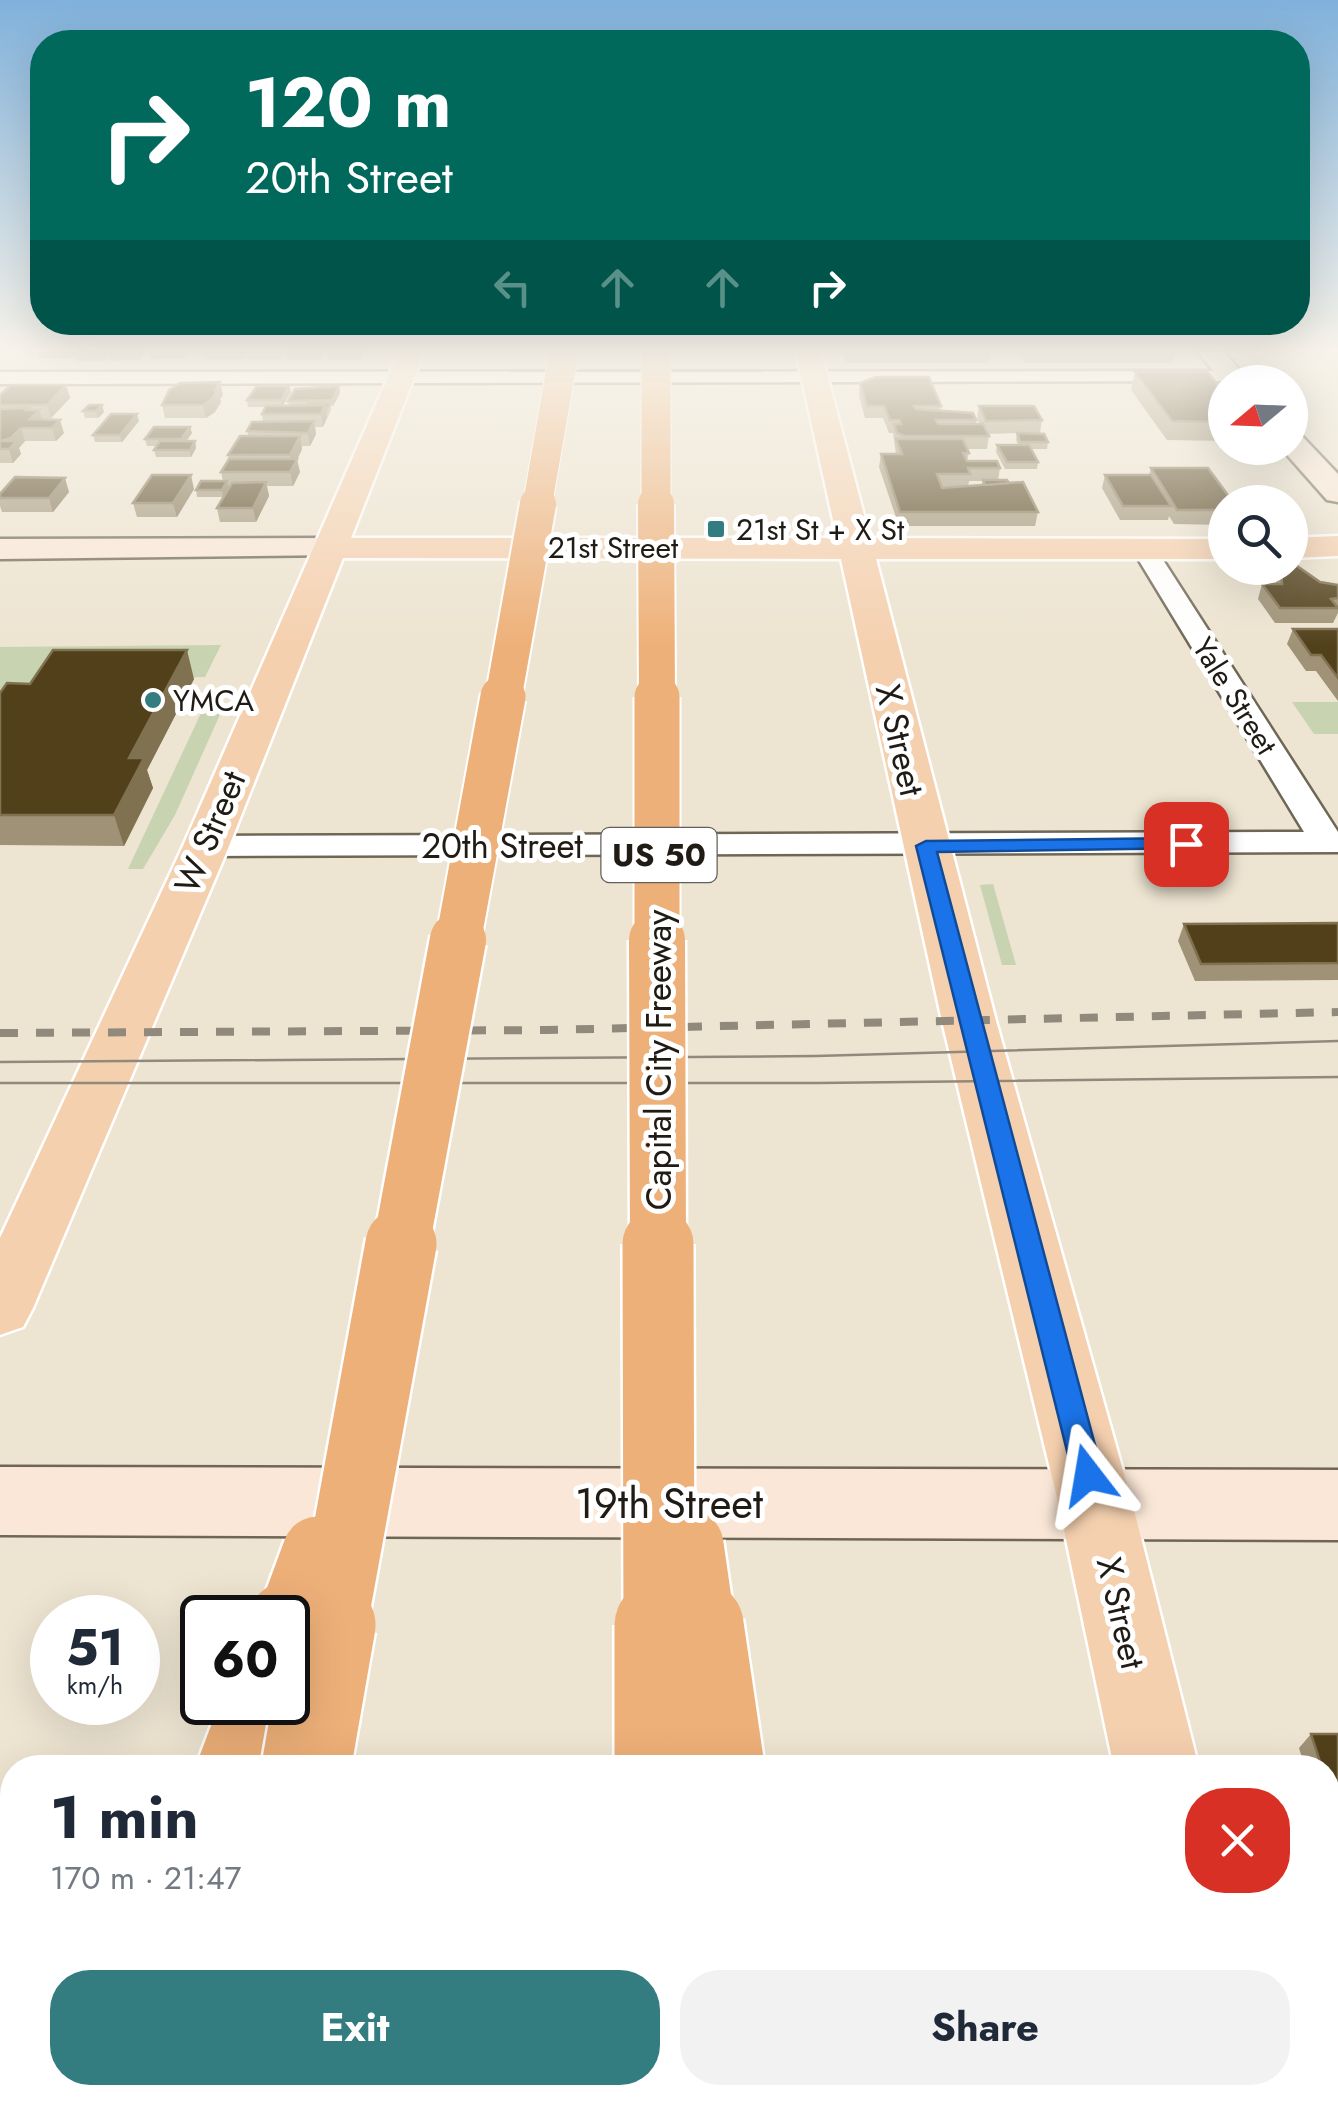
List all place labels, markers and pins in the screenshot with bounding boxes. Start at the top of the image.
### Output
place label: 21st St + X St [736,508,905,551]
marker: 21st St + X St [705,518,727,540]
place label: YMCA [173,679,254,722]
marker: YMCA [142,689,164,711]
pin [1144,802,1229,887]

